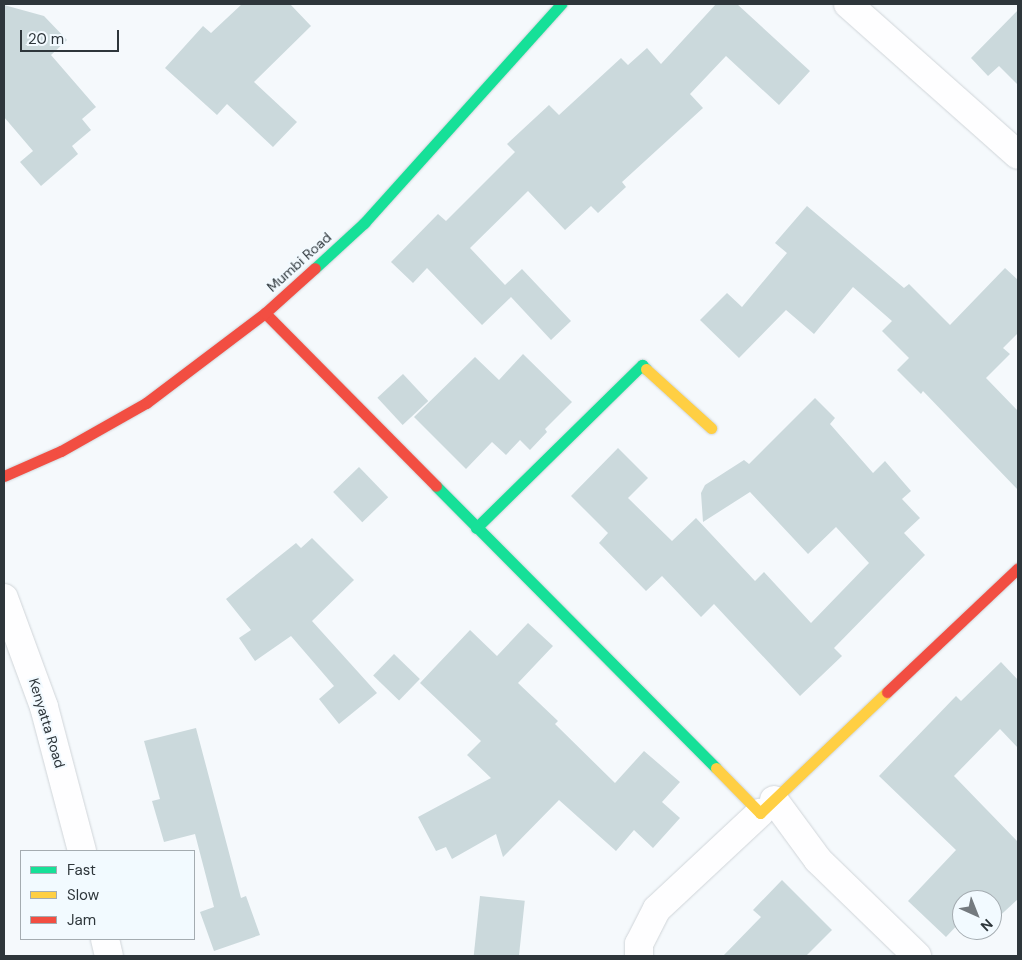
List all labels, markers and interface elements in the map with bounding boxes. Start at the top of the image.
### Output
scale bar [22,20,121,52]
text: 20 m [28,29,64,49]
street label: Mumbi Road [263,229,335,295]
street label: Kenyatta Road [25,676,69,770]
legend [20,850,195,940]
text: Fast [67,860,96,880]
text: Slow [67,885,99,905]
north arrow [952,890,1002,940]
text: Jam [67,910,96,930]
text: N [977,915,997,935]

